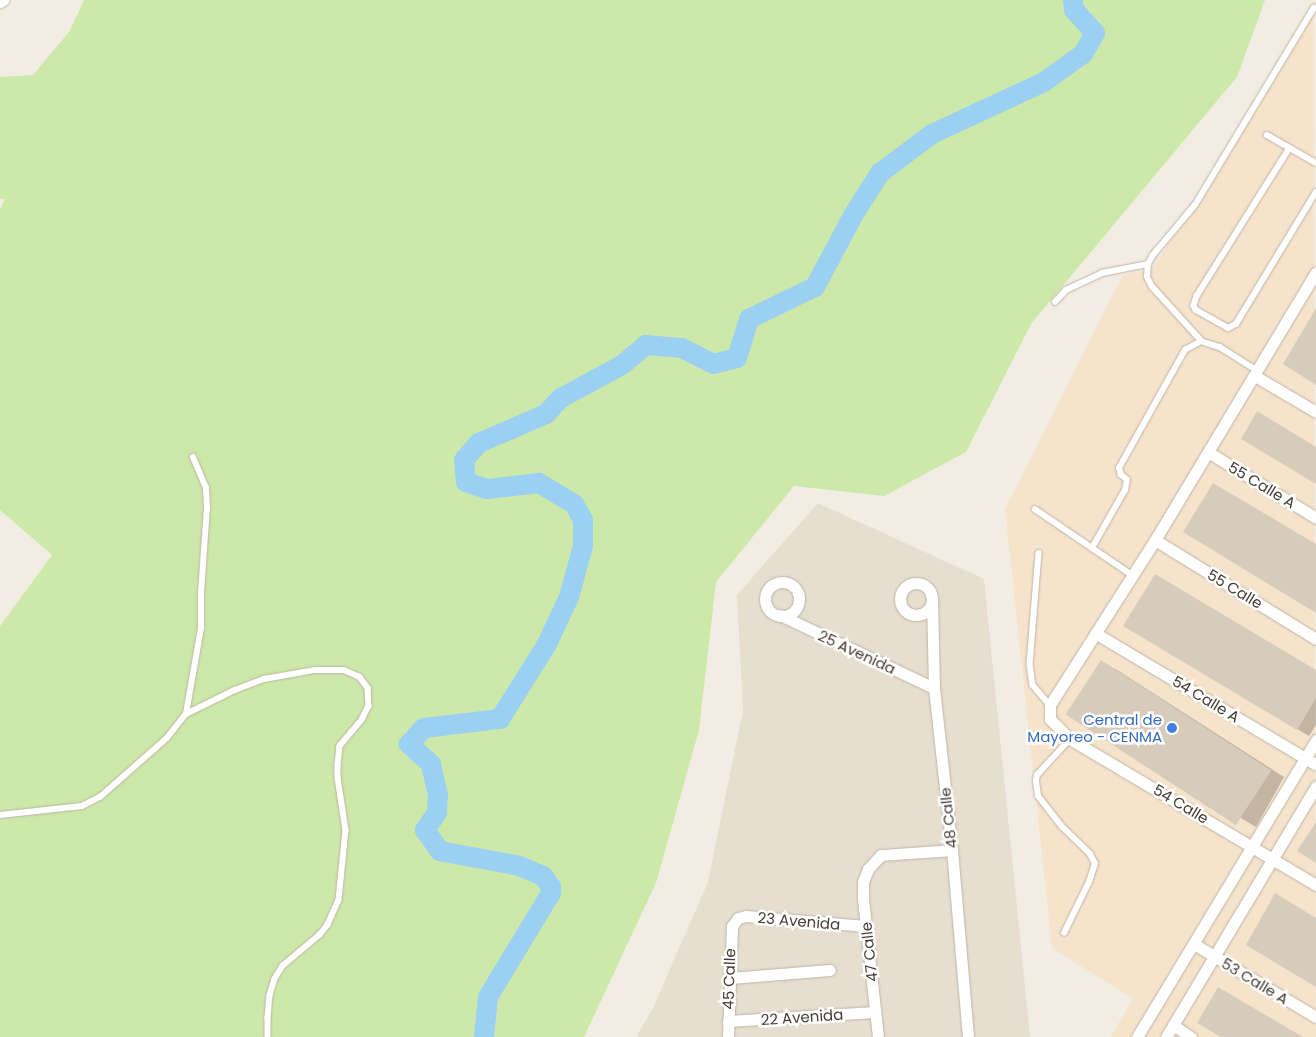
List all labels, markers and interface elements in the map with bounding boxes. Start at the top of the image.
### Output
street label: 55 Calle A [1225,458,1299,512]
street label: 55 Calle [1204,566,1266,612]
street label: 25 Avenida [815,626,899,678]
street label: 54 Calle A [1169,672,1243,726]
place label: Central de Mayoreo - CENMA [1027,710,1162,745]
marker: Central de Mayoreo - CENMA [1166,722,1178,734]
street label: 54 Calle [1150,781,1212,827]
street label: 48 Calle [936,787,960,849]
street label: 23 Avenida [757,908,841,934]
street label: 47 Calle [857,921,881,983]
street label: 45 Calle [719,948,739,1010]
street label: 53 Calle A [1218,954,1292,1008]
street label: 22 Avenida [760,1005,844,1029]

